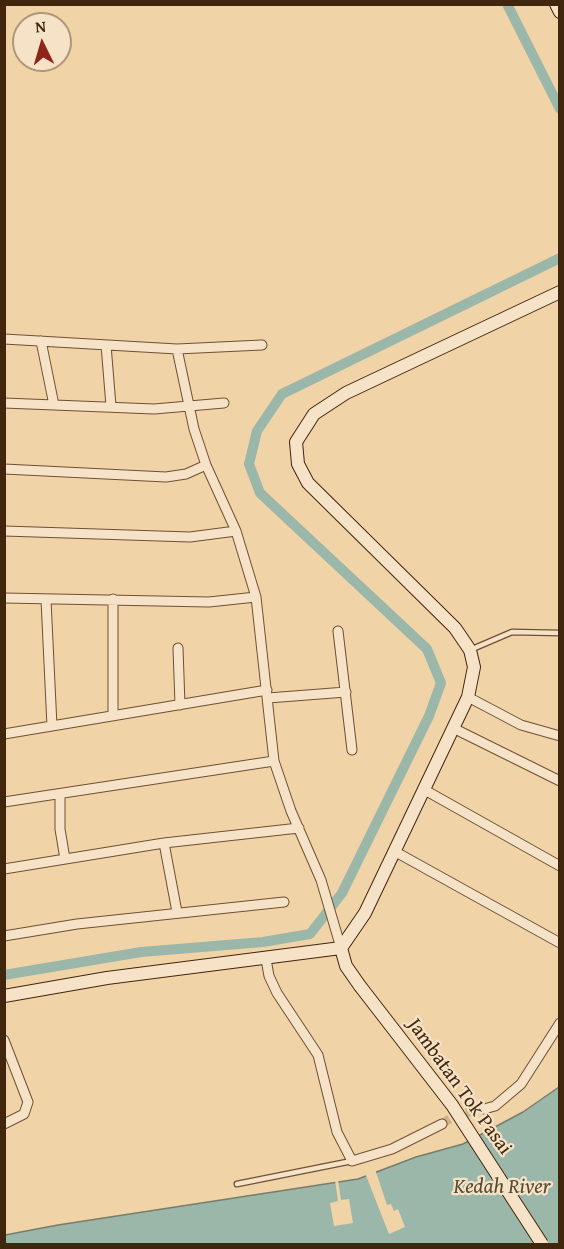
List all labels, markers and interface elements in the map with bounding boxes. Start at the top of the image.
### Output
north arrow [12,12,72,72]
text: N [34,14,47,38]
street label: Jambatan Tok Pasai [402,1014,516,1160]
water label: Kedah River [454,1175,550,1201]

